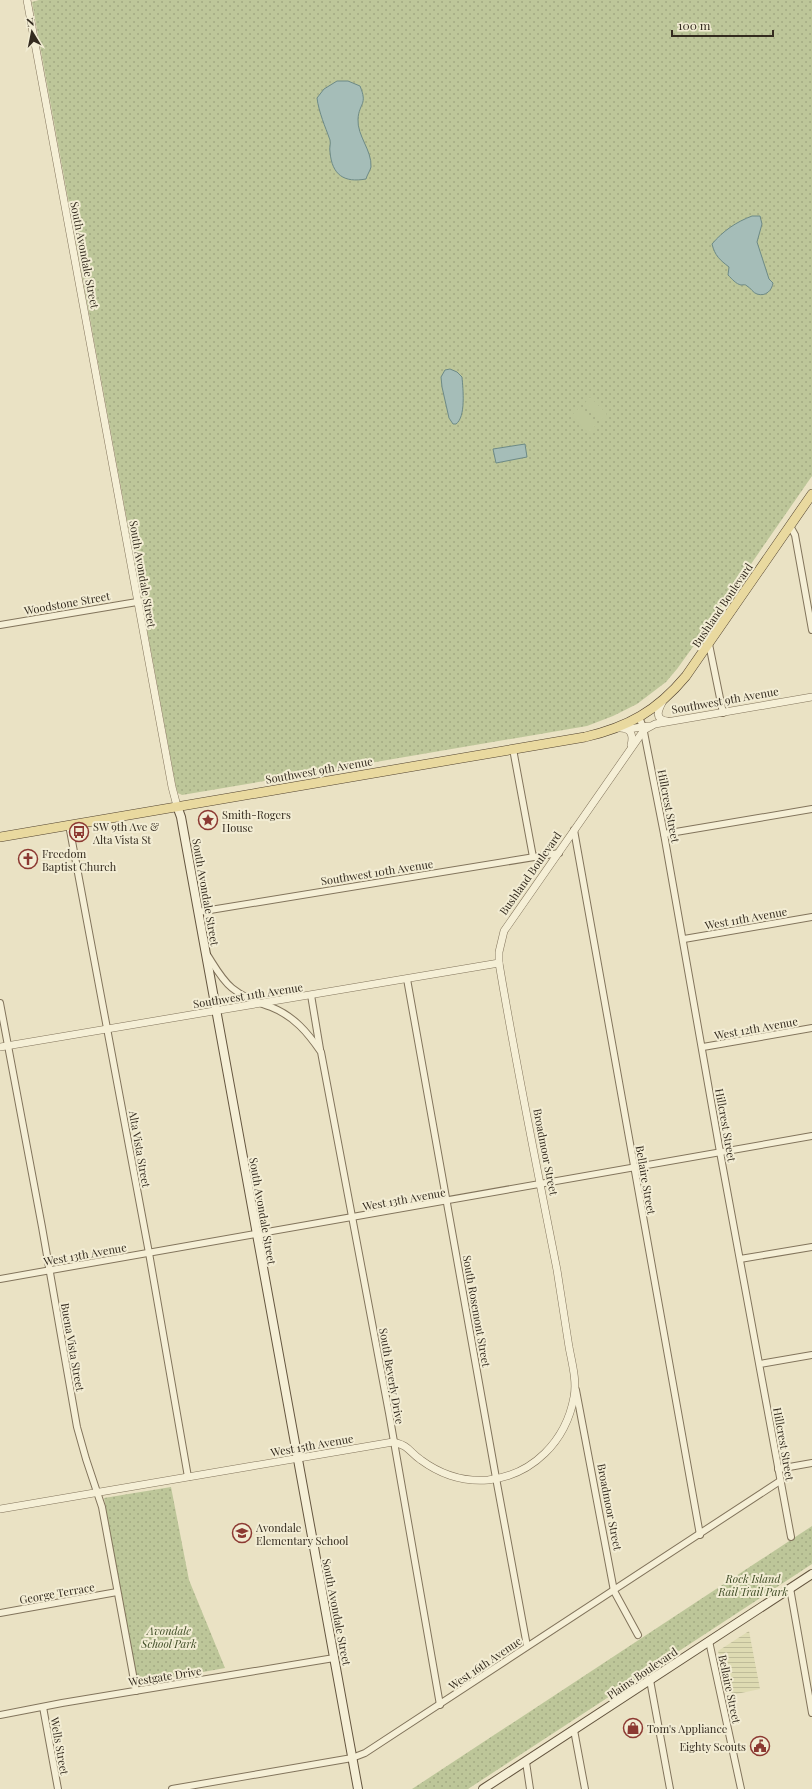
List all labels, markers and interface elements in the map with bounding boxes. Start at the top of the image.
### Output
north arrow [12,12,52,52]
scale bar [672,12,773,38]
text: N [25,14,35,30]
text: 100 m [678,17,711,33]
street label: South Avondale Street [67,200,103,310]
street label: South Avondale Street [126,519,160,629]
street label: Bushland Boulevard [688,559,756,650]
street label: Woodstone Street [22,588,111,618]
street label: Southwest 9th Avenue [670,683,780,717]
street label: Southwest 9th Avenue [264,753,374,787]
street label: Hillcrest Street [655,768,683,844]
place label: Smith-Rogers House [222,807,291,835]
place icon: Smith-Rogers House [197,809,219,831]
place label: SW 9th Ave & Alta Vista St [92,819,159,847]
bus stop icon: SW 9th Ave & Alta Vista St [68,821,90,843]
street label: Bushland Boulevard [496,828,565,918]
street label: South Avondale Street [189,837,223,947]
place label: Freedom Baptist Church [42,846,117,874]
church icon: Freedom Baptist Church [17,848,39,870]
street label: Southwest 10th Avenue [320,856,435,888]
street label: West 11th Avenue [703,903,789,933]
street label: Southwest 11th Avenue [192,979,304,1011]
street label: West 12th Avenue [712,1013,799,1043]
street label: Hillcrest Street [712,1087,740,1163]
street label: Broadmoor Street [530,1107,562,1197]
street label: Alta Vista Street [126,1108,154,1189]
street label: Bellaire Street [633,1144,659,1216]
street label: South Avondale Street [246,1156,280,1266]
street label: West 13th Avenue [360,1184,447,1214]
street label: West 13th Avenue [41,1239,128,1269]
street label: South Rosemont Street [460,1254,494,1368]
street label: Buena Vista Street [58,1302,88,1392]
street label: South Beverly Drive [376,1327,408,1426]
street label: Hillcrest Street [770,1406,798,1482]
street label: West 15th Avenue [269,1430,355,1460]
street label: Broadmoor Street [594,1462,626,1552]
place label: Avondale Elementary School [255,1520,348,1548]
school or university icon: Avondale Elementary School [231,1522,253,1544]
street label: South Avondale Street [319,1557,355,1667]
park label: Rock Island Rail Trail Park [717,1571,788,1599]
street label: George Terrace [18,1579,96,1607]
park label: Avondale School Park [140,1623,197,1651]
street label: West 16th Avenue [445,1633,525,1694]
street label: Plains Boulevard [604,1643,681,1702]
street label: Bellaire Street [715,1653,745,1725]
street label: Westgate Drive [126,1663,203,1689]
street label: Wells Street [47,1715,72,1776]
shop icon: Tom's Appliance [622,1717,644,1739]
place label: Tom's Appliance [647,1721,728,1736]
public building icon: Eighty Scouts [749,1735,771,1757]
place label: Eighty Scouts [679,1739,746,1754]

